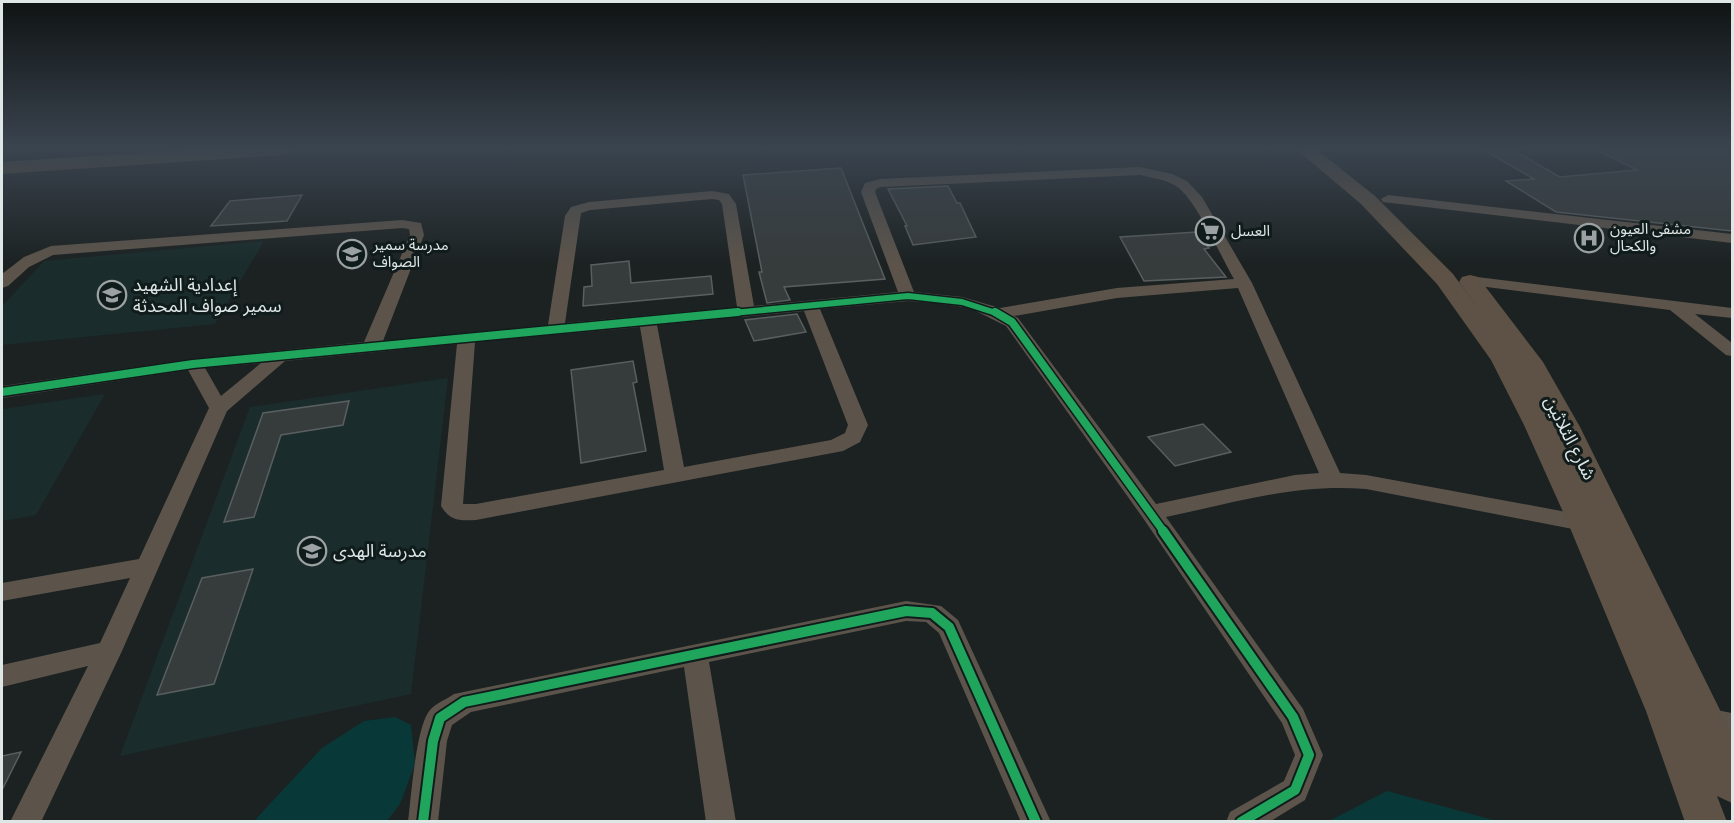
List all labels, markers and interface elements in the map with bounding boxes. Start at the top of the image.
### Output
supermarket icon: العسل [1194,215,1226,247]
place label: مشفى العيون والكحال [1610,220,1691,255]
place label: العسل [1231,222,1270,240]
hospital icon: مشفى العيون والكحال [1573,222,1605,254]
place label: مدرسة سمير الصواف [372,236,449,271]
school or university icon: مدرسة سمير الصواف [336,238,368,270]
place label: إعدادية الشهيد سمير صواف المحدثة [133,274,282,317]
school or university icon: إعدادية الشهيد سمير صواف المحدثة [96,279,128,311]
street label: شارع الثلاثين [1537,392,1601,485]
school or university icon: مدرسة الهدى [296,535,328,567]
place label: مدرسة الهدى [333,540,427,562]

